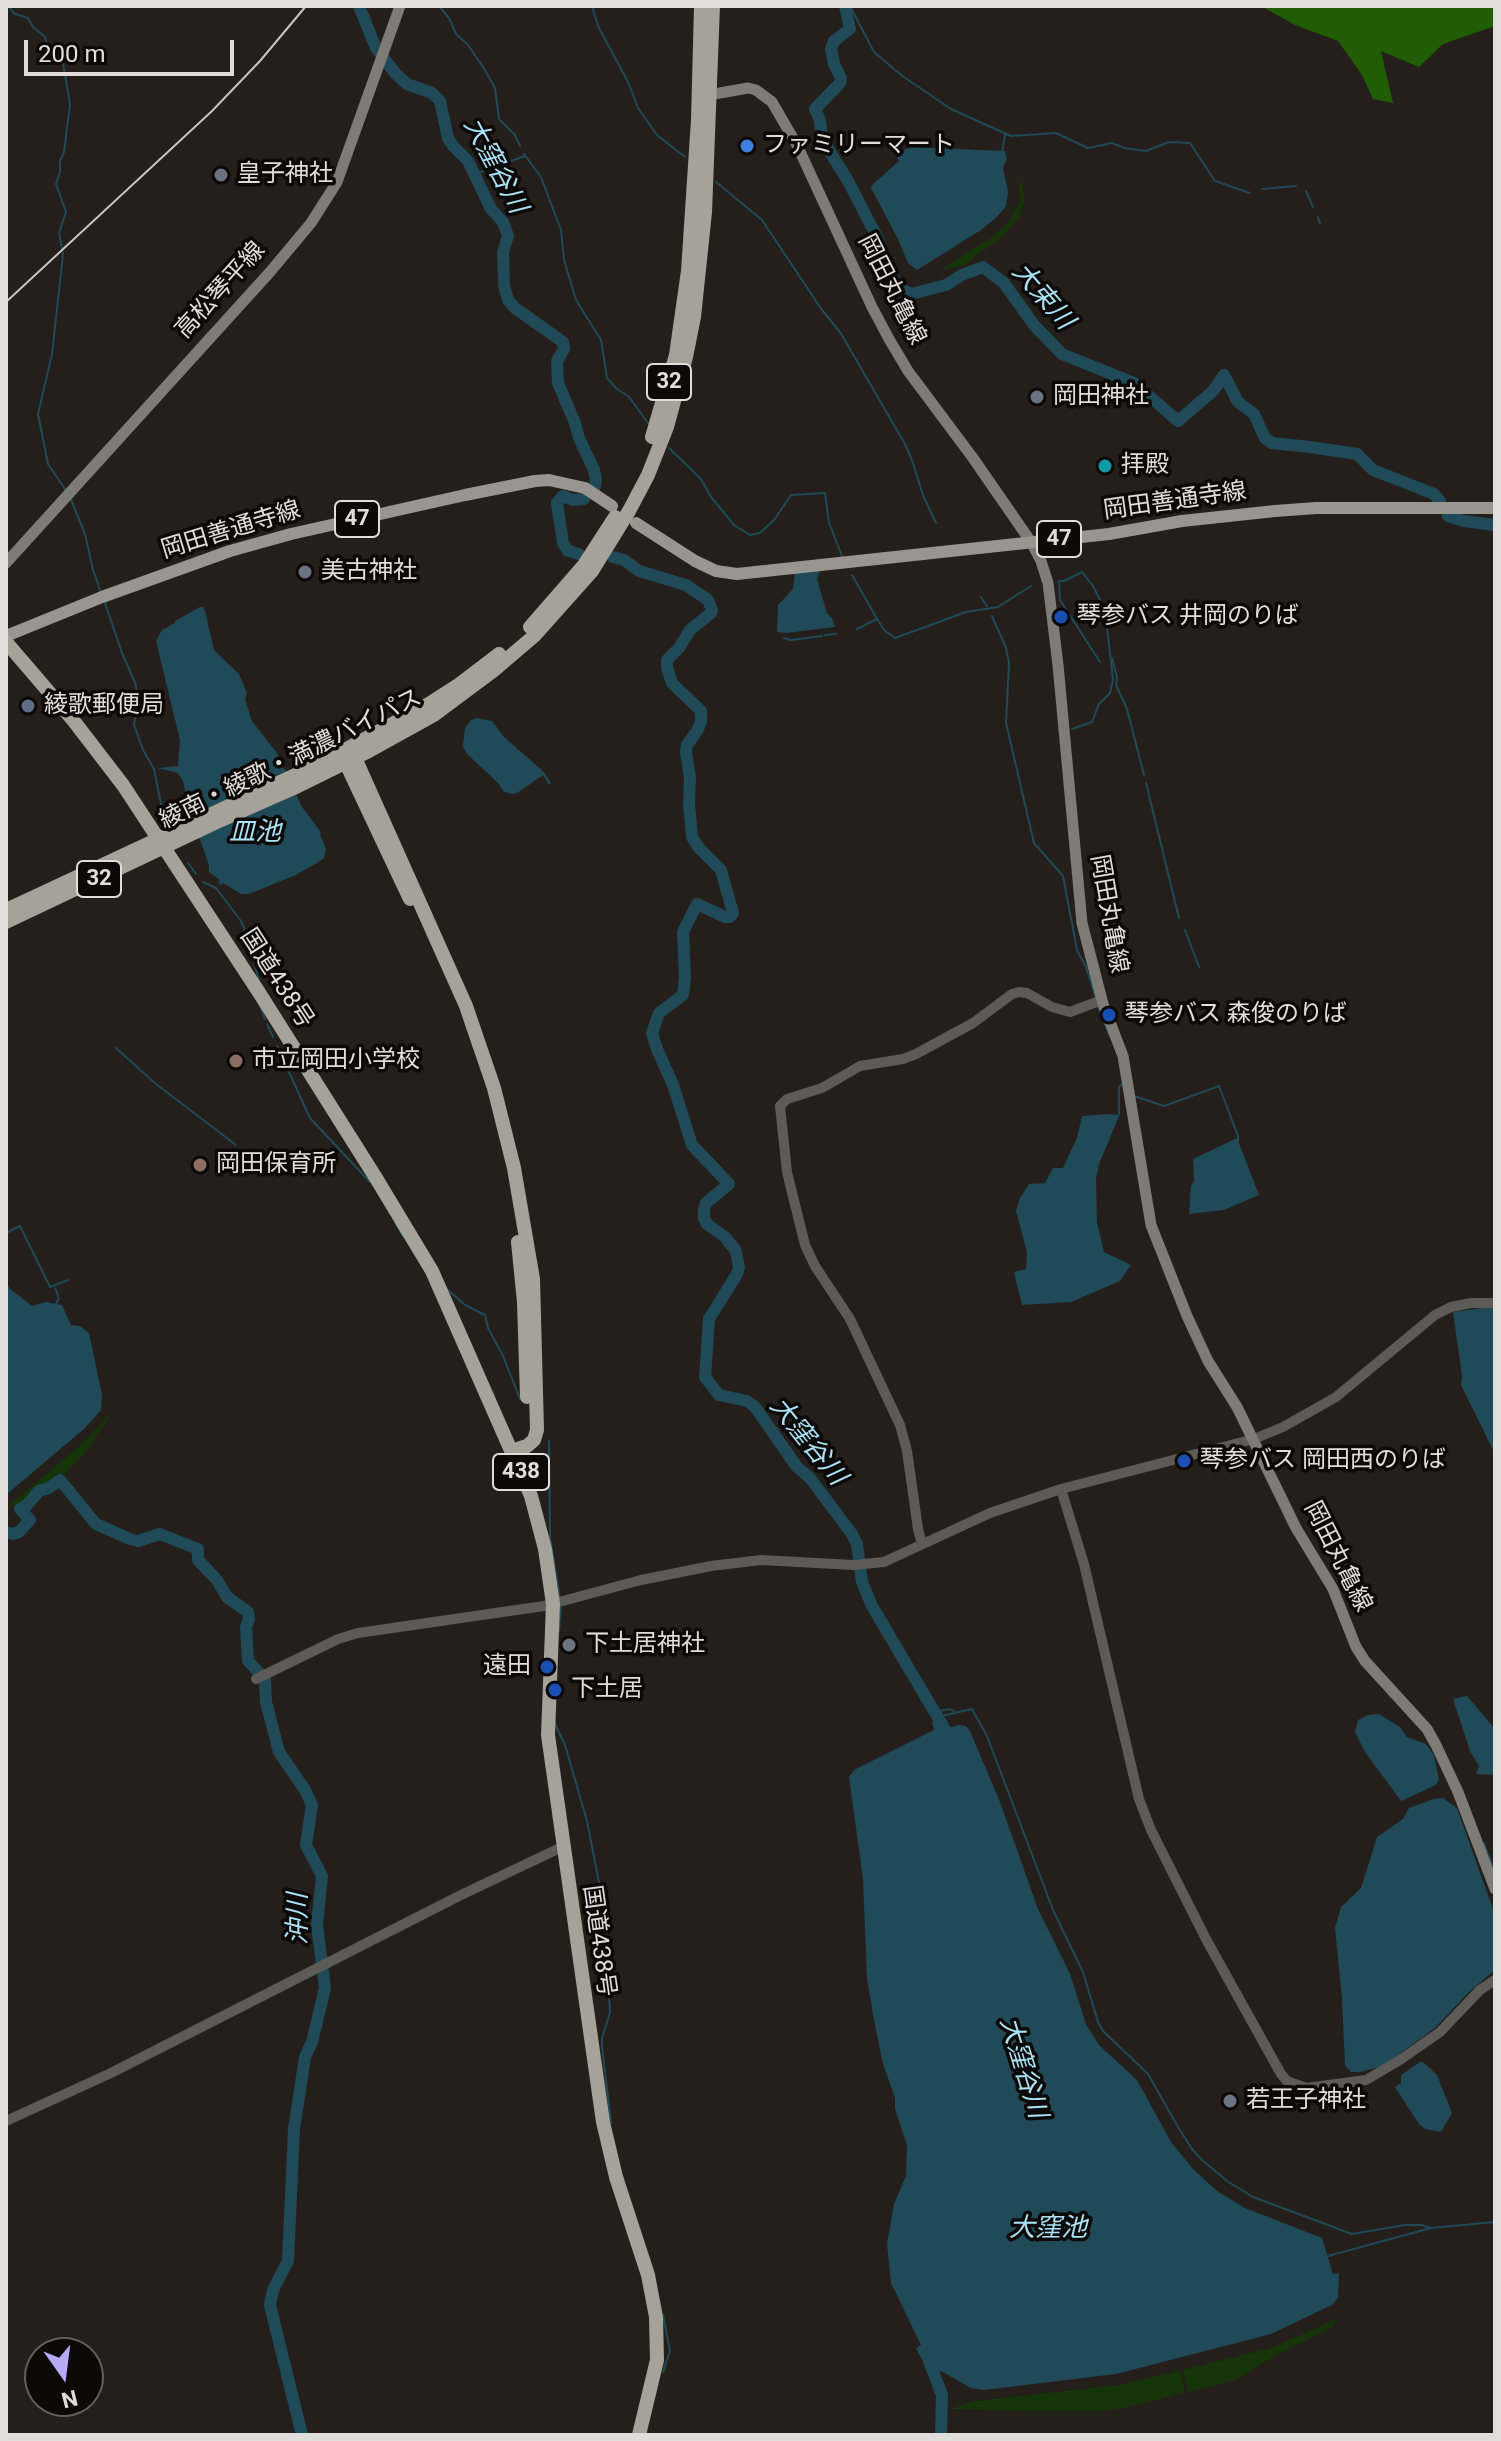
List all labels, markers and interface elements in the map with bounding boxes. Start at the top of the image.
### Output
scale bar [28,24,238,74]
text: 200 m [38,40,105,68]
water label: 大窪谷川 [456,113,532,219]
place label: ファミリーマート [763,132,955,160]
marker: ファミリーマート [738,137,756,155]
place label: 皇子神社 [237,161,333,189]
marker: 皇子神社 [212,166,230,184]
street label: 岡田丸亀線 [851,230,931,350]
street label: 高松琴平線 [170,237,272,345]
water label: 大束川 [1005,257,1079,337]
road number: 32 [647,364,691,400]
place label: 岡田神社 [1053,383,1149,411]
marker: 岡田神社 [1028,388,1046,406]
place label: 拝殿 [1121,452,1169,480]
marker: 拝殿 [1096,457,1114,475]
street label: 岡田善通寺線 [1102,478,1248,526]
street label: 岡田善通寺線 [158,496,304,566]
road number: 47 [335,501,379,537]
road number: 47 [1037,521,1081,557]
place label: 美古神社 [321,558,417,586]
marker: 美古神社 [296,563,314,581]
place label: 琴参バス 井岡のりば [1077,603,1299,631]
marker: 琴参バス 井岡のりば [1052,608,1070,626]
street label: 綾南・綾歌・満濃バイパス [155,684,427,836]
place label: 綾歌郵便局 [44,692,164,720]
marker: 綾歌郵便局 [19,697,37,715]
water label: 皿池 [229,817,281,849]
street label: 岡田丸亀線 [1083,852,1133,976]
road number: 32 [77,861,121,897]
street label: 国道438号 [233,924,319,1034]
place label: 琴参バス 森俊のりば [1125,1001,1347,1029]
marker: 琴参バス 森俊のりば [1100,1006,1118,1024]
place label: 市立岡田小学校 [252,1047,420,1075]
marker: 市立岡田小学校 [227,1052,245,1070]
place label: 岡田保育所 [216,1151,336,1179]
marker: 岡田保育所 [191,1156,209,1174]
water label: 大窪谷川 [762,1392,852,1492]
place label: 琴参バス 岡田西のりば [1200,1447,1446,1475]
marker: 琴参バス 岡田西のりば [1175,1452,1193,1470]
road number: 438 [493,1454,549,1490]
street label: 岡田丸亀線 [1297,1497,1377,1617]
place label: 下土居神社 [585,1631,705,1659]
marker: 下土居神社 [560,1636,578,1654]
place label: 遠田 [483,1653,531,1681]
marker: 遠田 [538,1658,556,1676]
place label: 下土居 [571,1676,643,1704]
marker: 下土居 [546,1681,564,1699]
street label: 国道438号 [576,1883,620,1999]
water label: 沖川 [283,1893,315,1945]
water label: 大窪谷川 [992,2014,1052,2122]
place label: 若王子神社 [1246,2087,1366,2115]
marker: 若王子神社 [1221,2092,1239,2110]
water label: 大窪池 [1009,2213,1087,2245]
north arrow [24,2337,104,2417]
text: N [59,2385,80,2413]

